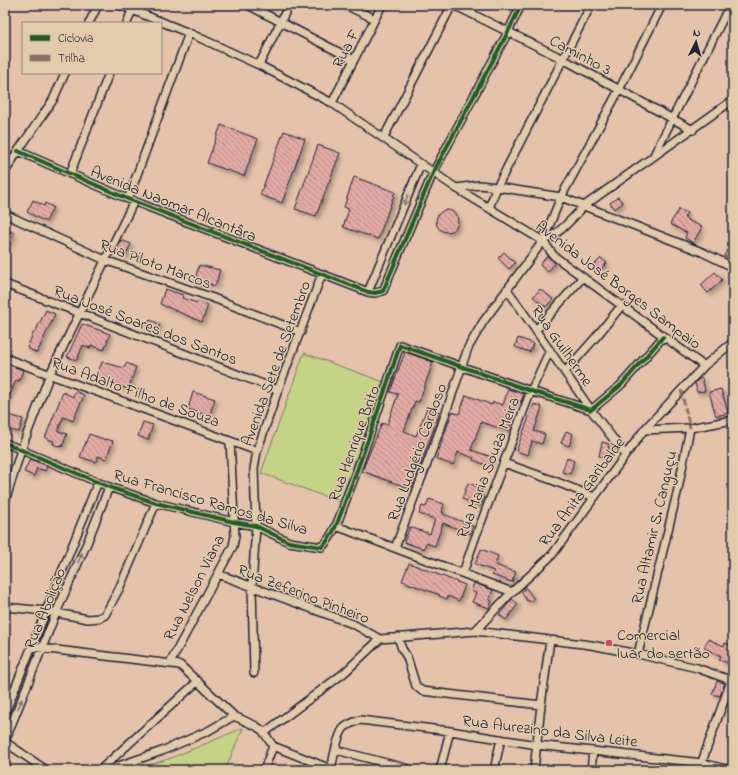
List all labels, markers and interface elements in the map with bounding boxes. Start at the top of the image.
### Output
legend [22,22,162,74]
north arrow [676,22,716,62]
street label: Rua F [327,25,367,73]
text: N [692,25,701,41]
street label: Caminho 3 [545,29,615,82]
text: Ciclovia [58,30,94,48]
text: Trilha [58,50,85,68]
street label: Avenida Naomar Alcantâra [86,160,260,249]
one-way arrow [403,194,409,206]
street label: Avenida José Borges Sampaio [530,215,706,356]
street label: Rua Piloto Marcos [96,234,215,296]
street label: Avenida Sete de Setembro [236,278,318,450]
street label: Rua José Soares dos Santos [50,280,241,372]
street label: Rua Guilherme [524,301,599,392]
street label: Rua Adalto Filho de Souza [48,351,223,435]
street label: Rua Ludgério Cardoso [382,380,454,525]
street label: Rua Henrique Brito [323,382,387,505]
street label: Rua Maria Souza Meira [451,393,527,542]
street label: Rua Anita Garibalde [533,432,632,552]
street label: Rua Altamir S. Canguçu [626,448,684,607]
street label: Rua Francisco Ramos da Silva [110,464,311,542]
street label: Rua Nelson Viana [158,531,232,645]
one-way arrow [77,553,83,564]
street label: Rua Zeferino Pinheiro [234,559,373,631]
street label: Rua Abolição [19,564,73,653]
place label: Comercial luar do sertão [617,624,710,666]
marker: Comercial luar do sertão [604,638,614,648]
one-way arrow [17,698,23,710]
street label: Rua Aurezino da Silva Leite [461,709,640,755]

